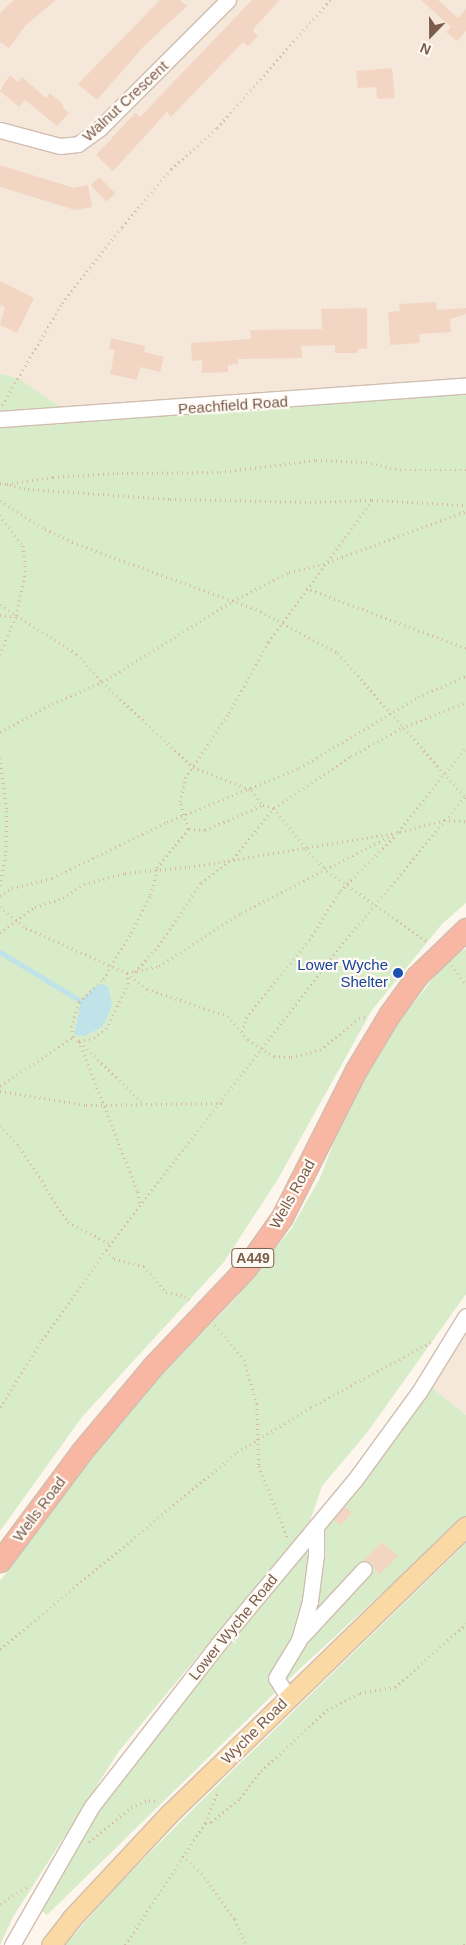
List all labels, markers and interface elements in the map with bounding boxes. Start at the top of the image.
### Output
north arrow [406,10,456,60]
text: N [418,40,433,58]
street label: Walnut Crescent [79,57,171,145]
street label: Peachfield Road [177,392,289,418]
place label: Lower Wyche Shelter [297,955,388,990]
marker: Lower Wyche Shelter [392,967,404,979]
street label: Wells Road [266,1156,318,1232]
road number: A449 [230,1246,276,1270]
street label: Wells Road [9,1473,69,1545]
street label: Lower Wyche Road [185,1571,281,1683]
street label: Wyche Road [217,1694,291,1768]

